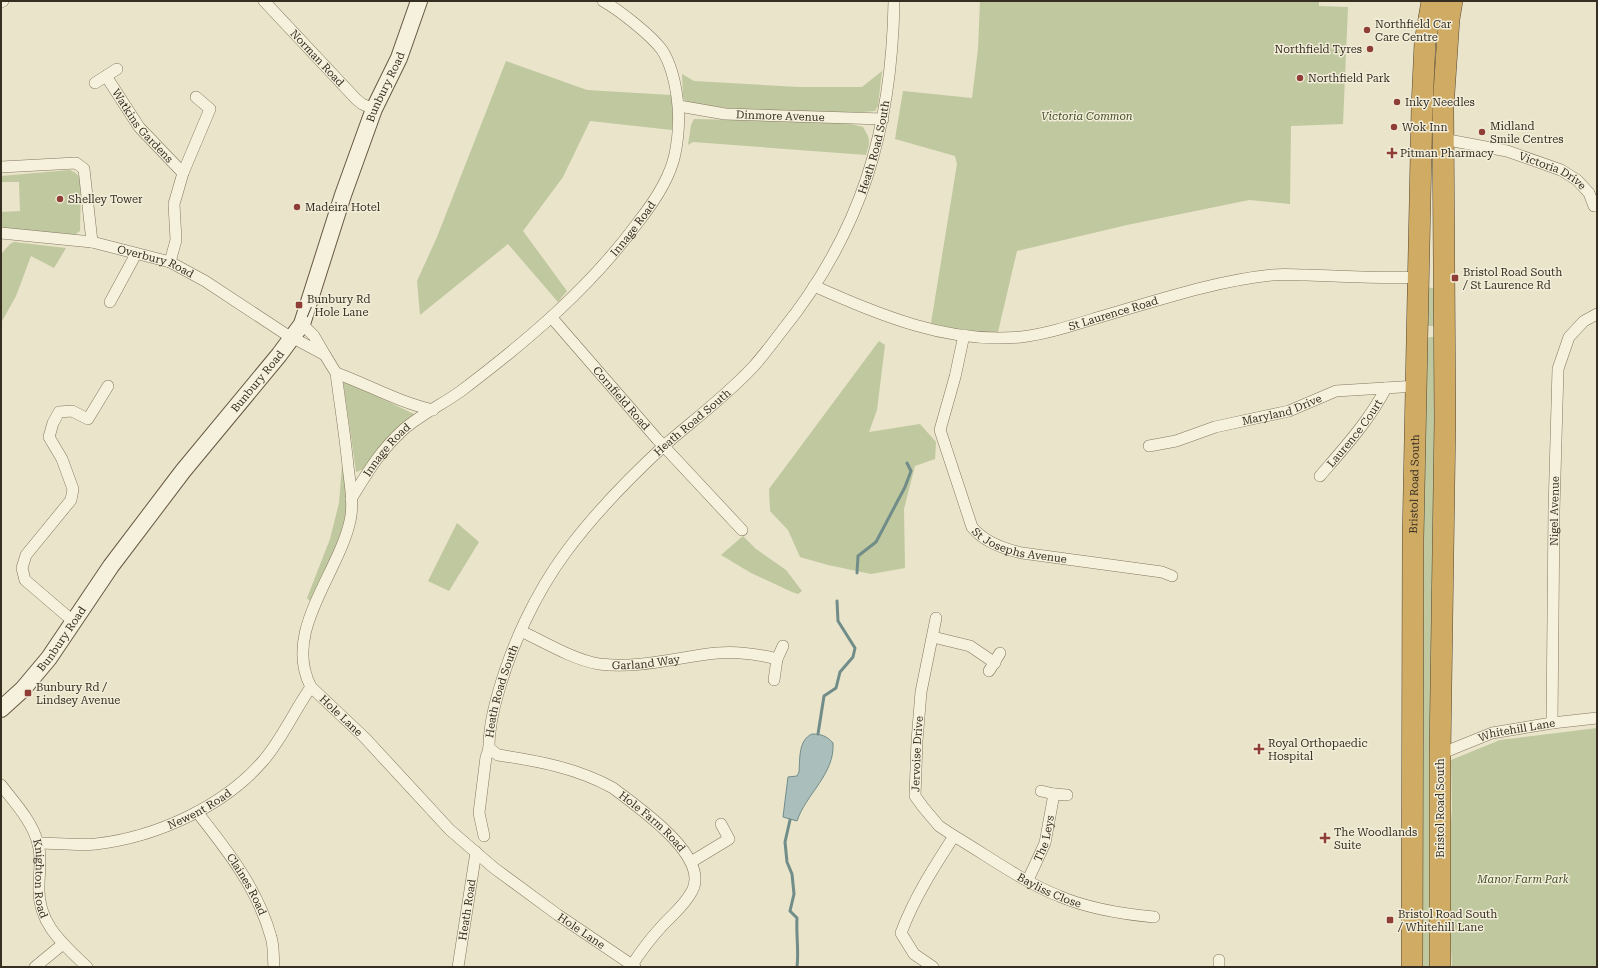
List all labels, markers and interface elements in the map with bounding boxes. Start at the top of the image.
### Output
place label: Northfield Car Care Centre [1375,18,1452,44]
marker: Northfield Car Care Centre [1362,25,1372,35]
street label: Norman Road [287,27,347,89]
place label: Northfield Tyres [1275,43,1362,56]
marker: Northfield Tyres [1365,44,1375,54]
street label: Bunbury Road [364,50,408,124]
place label: Northfield Park [1308,72,1390,85]
marker: Northfield Park [1295,73,1305,83]
street label: Watkins Gardens [109,87,176,166]
place label: Inky Needles [1405,96,1475,109]
marker: Inky Needles [1392,97,1402,107]
street label: Heath Road South [856,99,893,196]
street label: Dinmore Avenue [736,108,825,124]
park label: Victoria Common [1041,110,1133,123]
place label: Midland Smile Centres [1490,120,1563,146]
place label: Wok Inn [1402,121,1448,134]
marker: Wok Inn [1389,122,1399,132]
marker: Midland Smile Centres [1477,127,1487,137]
place label: Pitman Pharmacy [1400,147,1494,160]
marker: Pitman Pharmacy [1387,148,1397,158]
street label: Victoria Drive [1517,150,1589,193]
place label: Shelley Tower [68,193,143,206]
marker: Shelley Tower [55,194,65,204]
street label: Innage Road [608,199,659,259]
place label: Madeira Hotel [305,201,381,214]
marker: Madeira Hotel [292,202,302,212]
street label: Overbury Road [116,243,196,281]
place label: Bristol Road South / St Laurence Rd [1462,266,1562,292]
marker: Bristol Road South / St Laurence Rd [1450,273,1460,283]
place label: Bunbury Rd / Hole Lane [306,293,371,319]
street label: St Laurence Road [1067,294,1160,333]
marker: Bunbury Rd / Hole Lane [294,300,304,310]
street label: Bunbury Road [228,348,287,415]
street label: Cornfield Road [590,364,652,433]
street label: Heath Road South [651,386,733,459]
street label: Maryland Drive [1241,392,1324,428]
street label: Laurence Court [1324,397,1385,470]
street label: Innage Road [361,421,413,479]
street label: Bristol Road South [1407,434,1422,534]
street label: Nigel Avenue [1548,476,1562,546]
street label: St Josephs Avenue [969,525,1068,566]
street label: Bunbury Road [35,604,89,674]
street label: Heath Road South [483,643,521,739]
street label: Garland Way [612,652,681,672]
place label: Bunbury Rd / Lindsey Avenue [36,681,120,707]
marker: Bunbury Rd / Lindsey Avenue [23,688,33,698]
street label: Hole Lane [317,693,365,739]
street label: Jervoise Drive [909,716,926,792]
street label: Whitehill Lane [1477,717,1556,745]
place label: Royal Orthopaedic Hospital [1268,737,1368,763]
marker: Royal Orthopaedic Hospital [1253,743,1265,755]
street label: Bristol Road South [1434,758,1447,858]
street label: Newent Road [166,787,234,832]
street label: Hole Farm Road [616,789,688,854]
street label: The Leys [1031,814,1057,864]
place label: The Woodlands Suite [1334,826,1417,852]
marker: The Woodlands Suite [1319,832,1331,844]
street label: Knighton Road [30,838,50,920]
street label: Claines Road [224,851,269,917]
street label: Bayliss Close [1015,871,1083,911]
park label: Manor Farm Park [1476,873,1569,886]
street label: Heath Road [456,878,479,941]
place label: Bristol Road South / Whitehill Lane [1397,908,1497,934]
street label: Hole Lane [555,911,607,952]
marker: Bristol Road South / Whitehill Lane [1385,915,1395,925]

